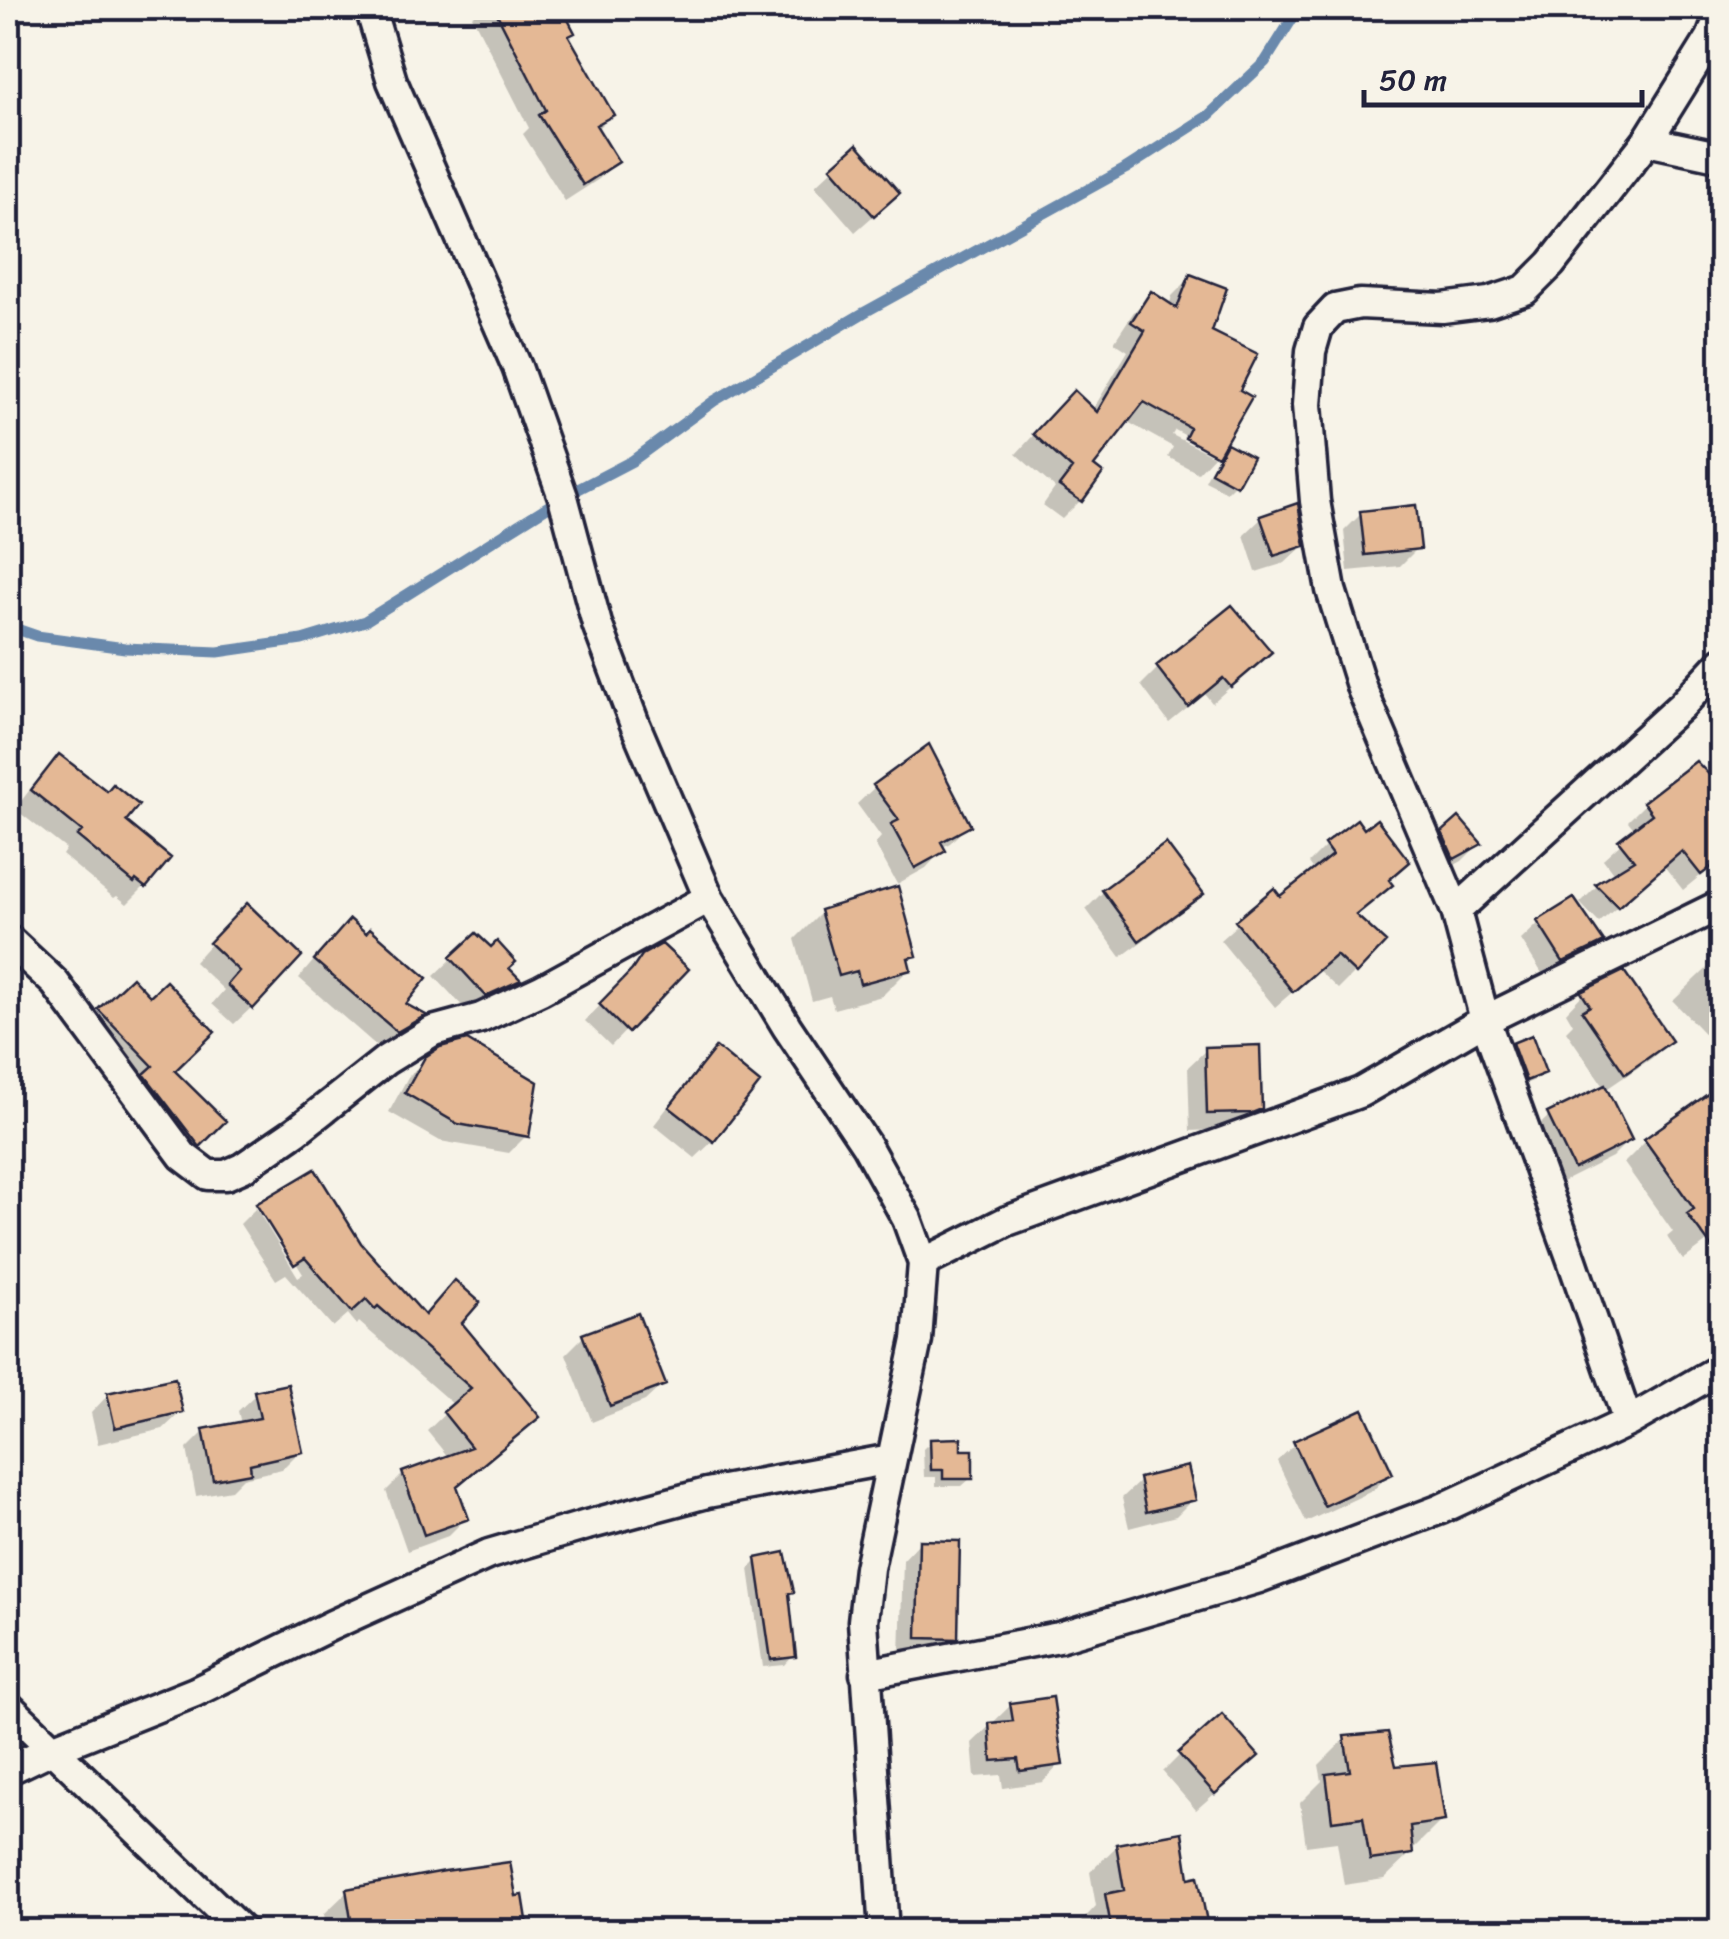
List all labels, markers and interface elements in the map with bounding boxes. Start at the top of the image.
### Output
scale bar [1364,45,1642,107]
text: 50 m [1379,53,1447,107]

